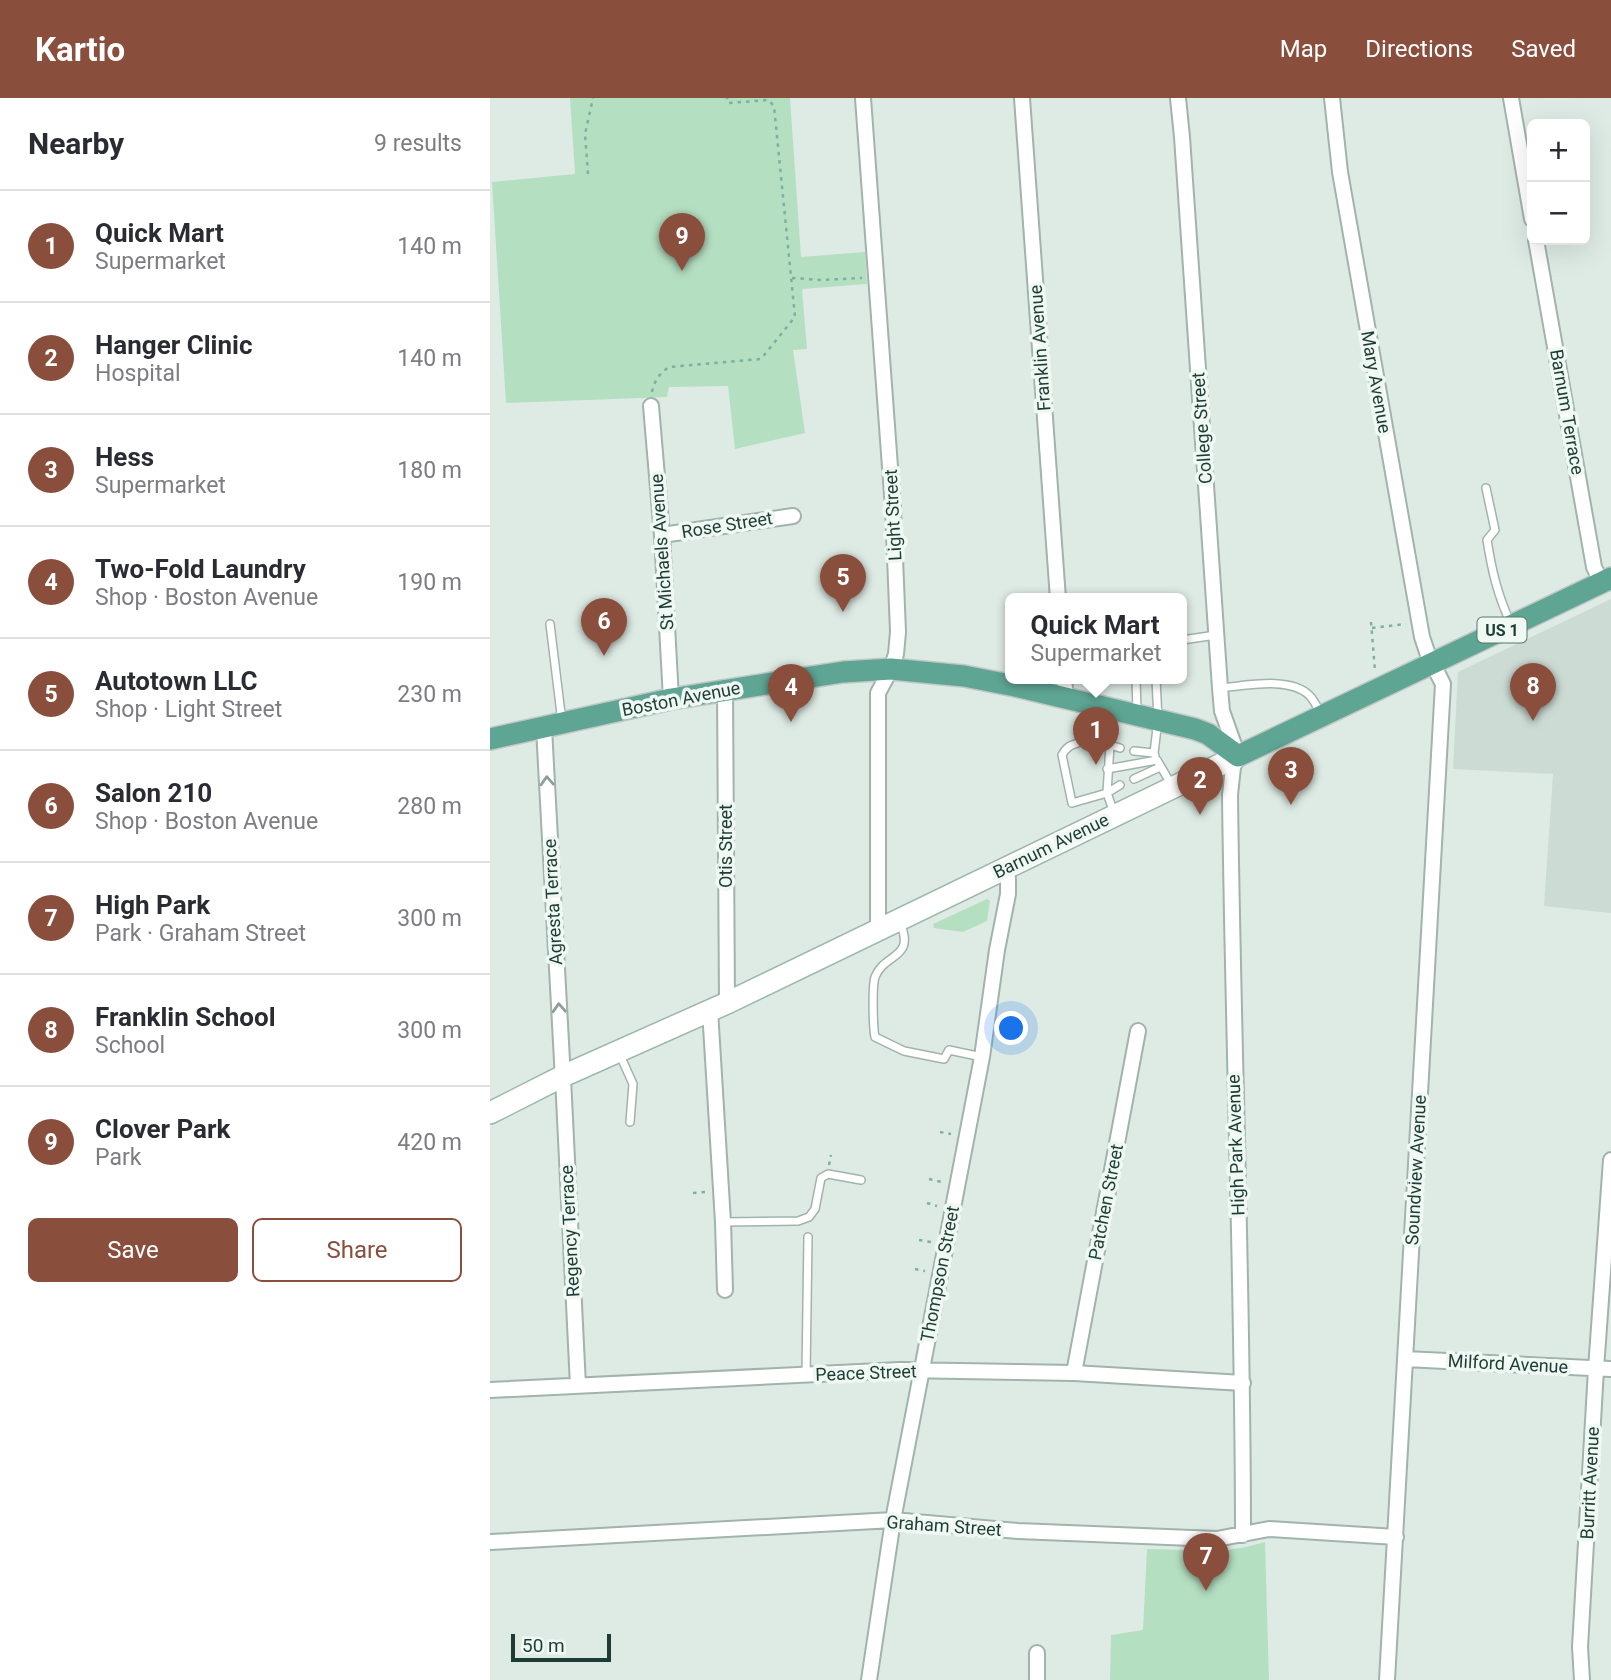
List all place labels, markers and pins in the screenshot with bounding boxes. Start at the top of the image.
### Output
pin: 9 [659,213,705,271]
pin: 5 [820,554,866,612]
pin: 6 [581,598,627,656]
pin: 8 [1510,663,1556,721]
pin: 4 [768,664,814,722]
pin: 1 [1073,707,1119,765]
pin: 3 [1268,747,1314,805]
pin: 2 [1177,757,1223,815]
pin: 7 [1183,1533,1229,1591]

